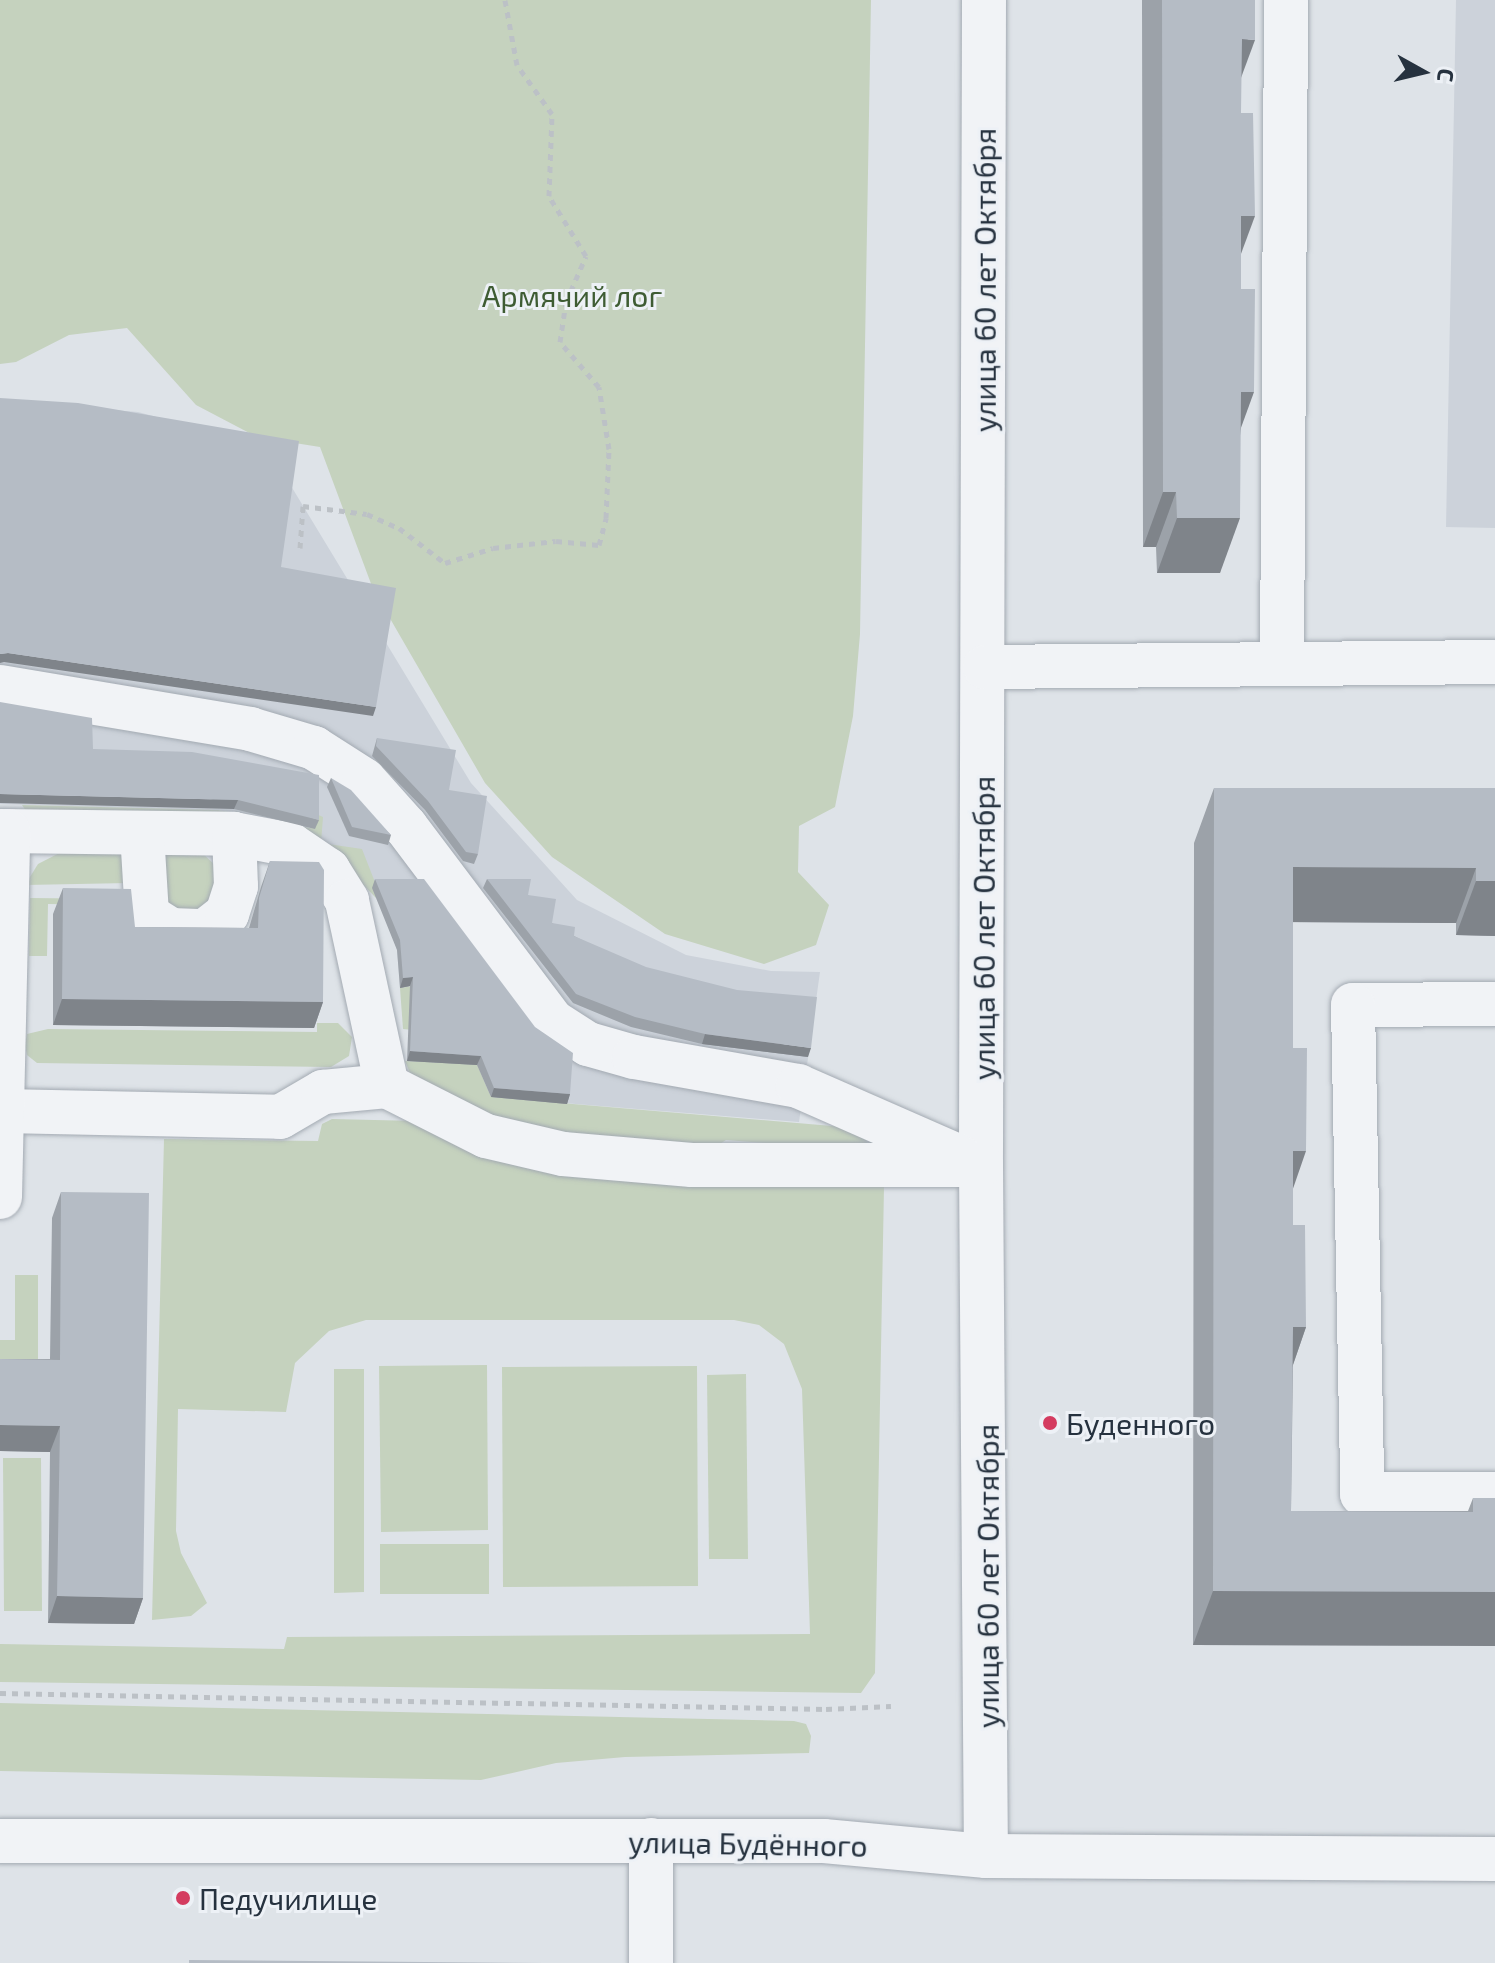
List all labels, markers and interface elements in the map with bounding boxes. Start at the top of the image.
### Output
north arrow [1383,32,1463,112]
text: С [1433,67,1461,84]
street label: улица 60 лет Октября [966,128,1002,432]
park label: Армячий лог [482,277,662,313]
street label: улица 60 лет Октября [965,776,1001,1080]
place label: Буденного [1066,1405,1215,1441]
marker: Буденного [1041,1414,1059,1432]
street label: улица 60 лет Октября [969,1424,1005,1728]
street label: улица Будённого [628,1823,868,1863]
place label: Педучилище [199,1880,377,1916]
marker: Педучилище [174,1889,192,1907]

